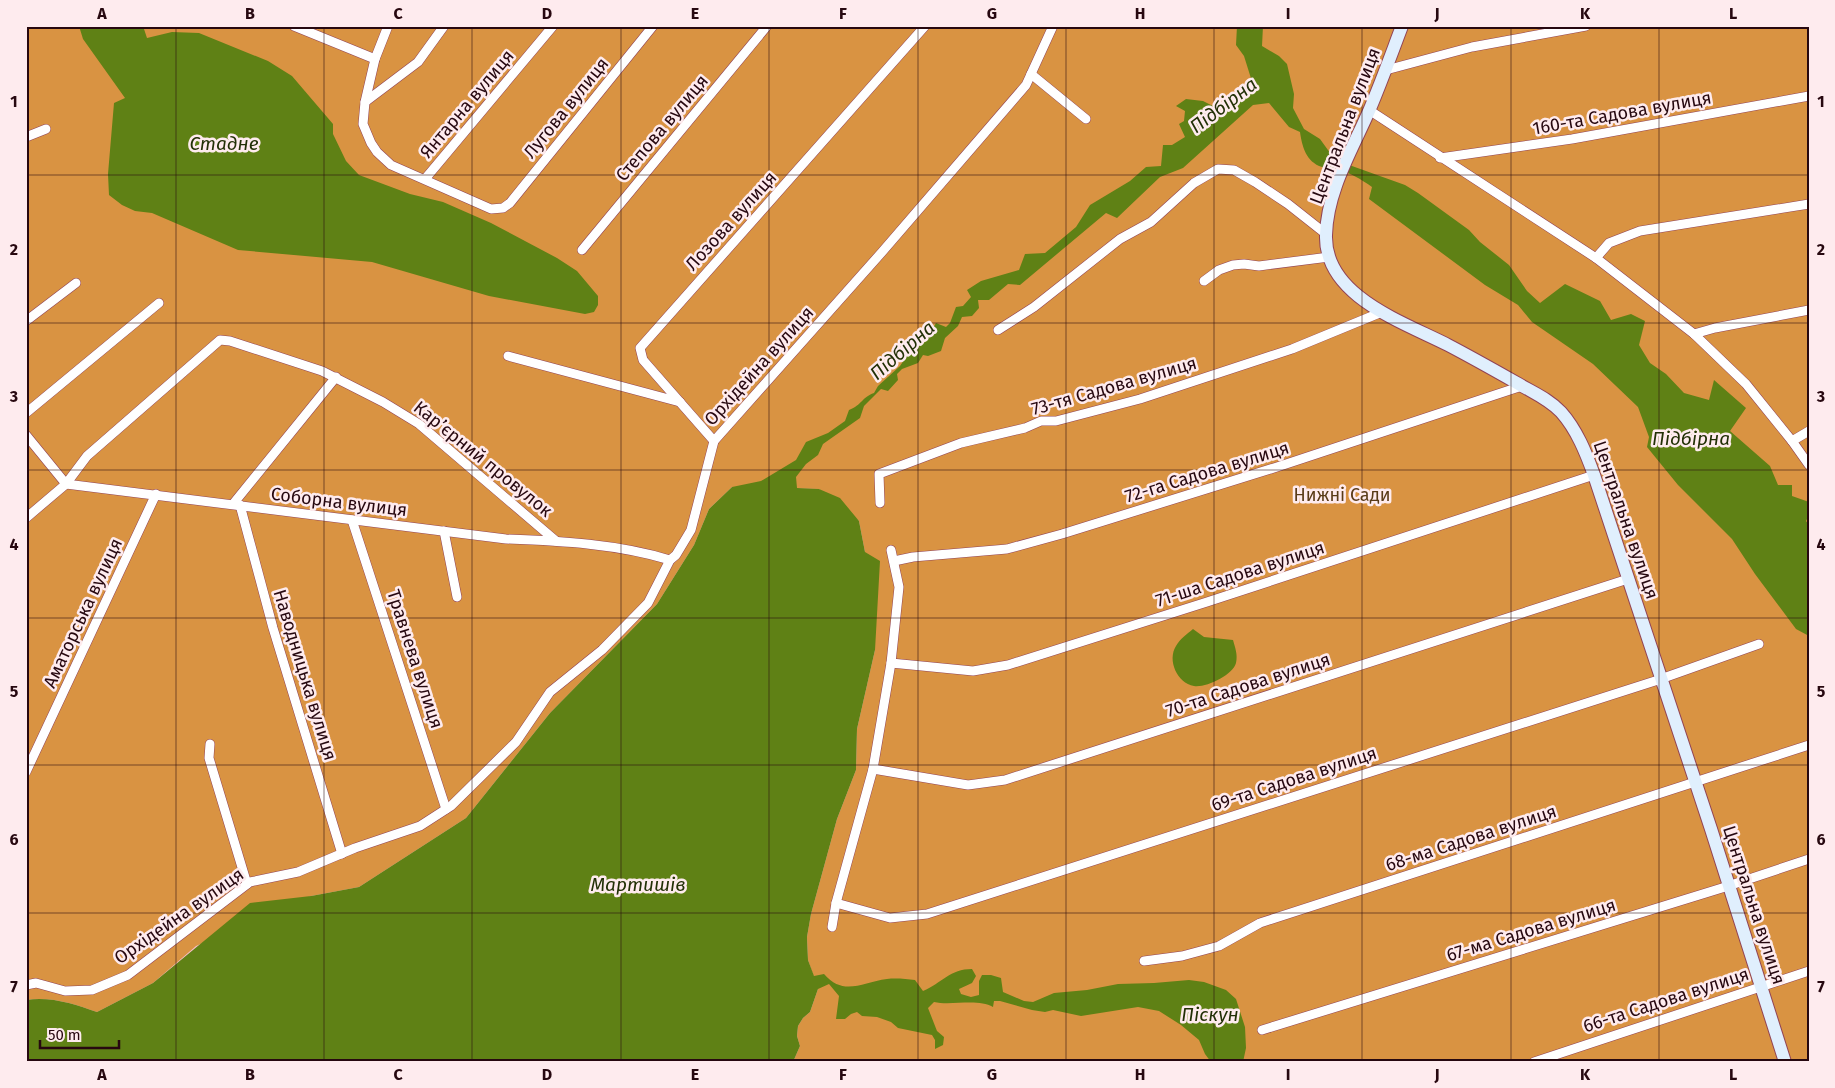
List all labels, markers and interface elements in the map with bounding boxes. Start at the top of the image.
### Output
text: A [96,4,107,23]
text: B [245,4,255,23]
text: C [393,4,403,23]
text: D [542,4,552,23]
text: E [691,4,699,23]
text: F [839,4,847,23]
text: G [987,4,997,23]
text: H [1135,4,1145,23]
text: I [1286,4,1290,23]
text: J [1433,4,1440,23]
text: K [1580,4,1591,23]
text: L [1729,4,1737,23]
street label: Янтарна вулиця [415,45,519,163]
street label: Центральна вулиця [1305,45,1385,207]
street label: Лугова вулиця [519,53,613,163]
street label: Степова вулиця [611,70,713,186]
water label: Підбірна [1185,73,1261,138]
street label: 160-та Садова вулиця [1531,86,1713,140]
text: 1 [10,92,18,111]
text: 1 [1817,92,1825,111]
water label: Стадне [190,132,259,155]
street label: Лозова вулиця [681,167,781,275]
text: 2 [10,240,18,259]
text: 2 [1817,240,1825,259]
street label: Орхідейна вулиця [700,302,818,430]
water label: Підбірна [865,316,939,385]
street label: 73-тя Садова вулиця [1029,352,1199,420]
text: 3 [9,387,18,406]
text: 3 [1816,387,1825,406]
street label: Карʼєрний провулок [409,396,557,522]
water label: Підбірна [1652,427,1730,450]
street label: 72-га Садова вулиця [1122,437,1292,507]
street label: Центральна вулиця [1589,438,1663,602]
street label: Соборна вулиця [270,483,408,521]
park label: Нижні Сади [1293,484,1391,506]
text: 4 [9,535,19,554]
street label: Аматорська вулиця [39,535,127,691]
text: 4 [1816,535,1826,554]
street label: 71-ша Садова вулиця [1153,536,1327,612]
street label: Наводницька вулиця [269,587,341,763]
street label: Травнева вулиця [382,587,448,731]
street label: 70-та Садова вулиця [1163,648,1333,722]
text: 5 [10,682,19,701]
text: 5 [1817,682,1826,701]
street label: 69-та Садова вулиця [1209,742,1379,816]
street label: 68-ма Садова вулиця [1383,800,1559,876]
street label: Центральна вулиця [1718,823,1790,987]
text: 6 [9,830,19,849]
text: 6 [1816,830,1826,849]
street label: Орхідейна вулиця [110,863,248,969]
water label: Мартишів [590,873,686,896]
street label: 67-ма Садова вулиця [1444,894,1618,966]
street label: 66-та Садова вулиця [1580,963,1752,1037]
text: 7 [10,977,18,996]
text: 7 [1817,977,1825,996]
water label: Піскун [1181,1003,1239,1026]
scale bar [40,1018,119,1050]
text: 50 m [48,1026,81,1044]
text: A [96,1065,107,1084]
text: B [245,1065,255,1084]
text: C [393,1065,403,1084]
text: D [542,1065,552,1084]
text: E [691,1065,699,1084]
text: F [839,1065,847,1084]
text: G [987,1065,997,1084]
text: H [1135,1065,1145,1084]
text: I [1286,1065,1290,1084]
text: J [1433,1065,1440,1084]
text: K [1580,1065,1591,1084]
text: L [1729,1065,1737,1084]

